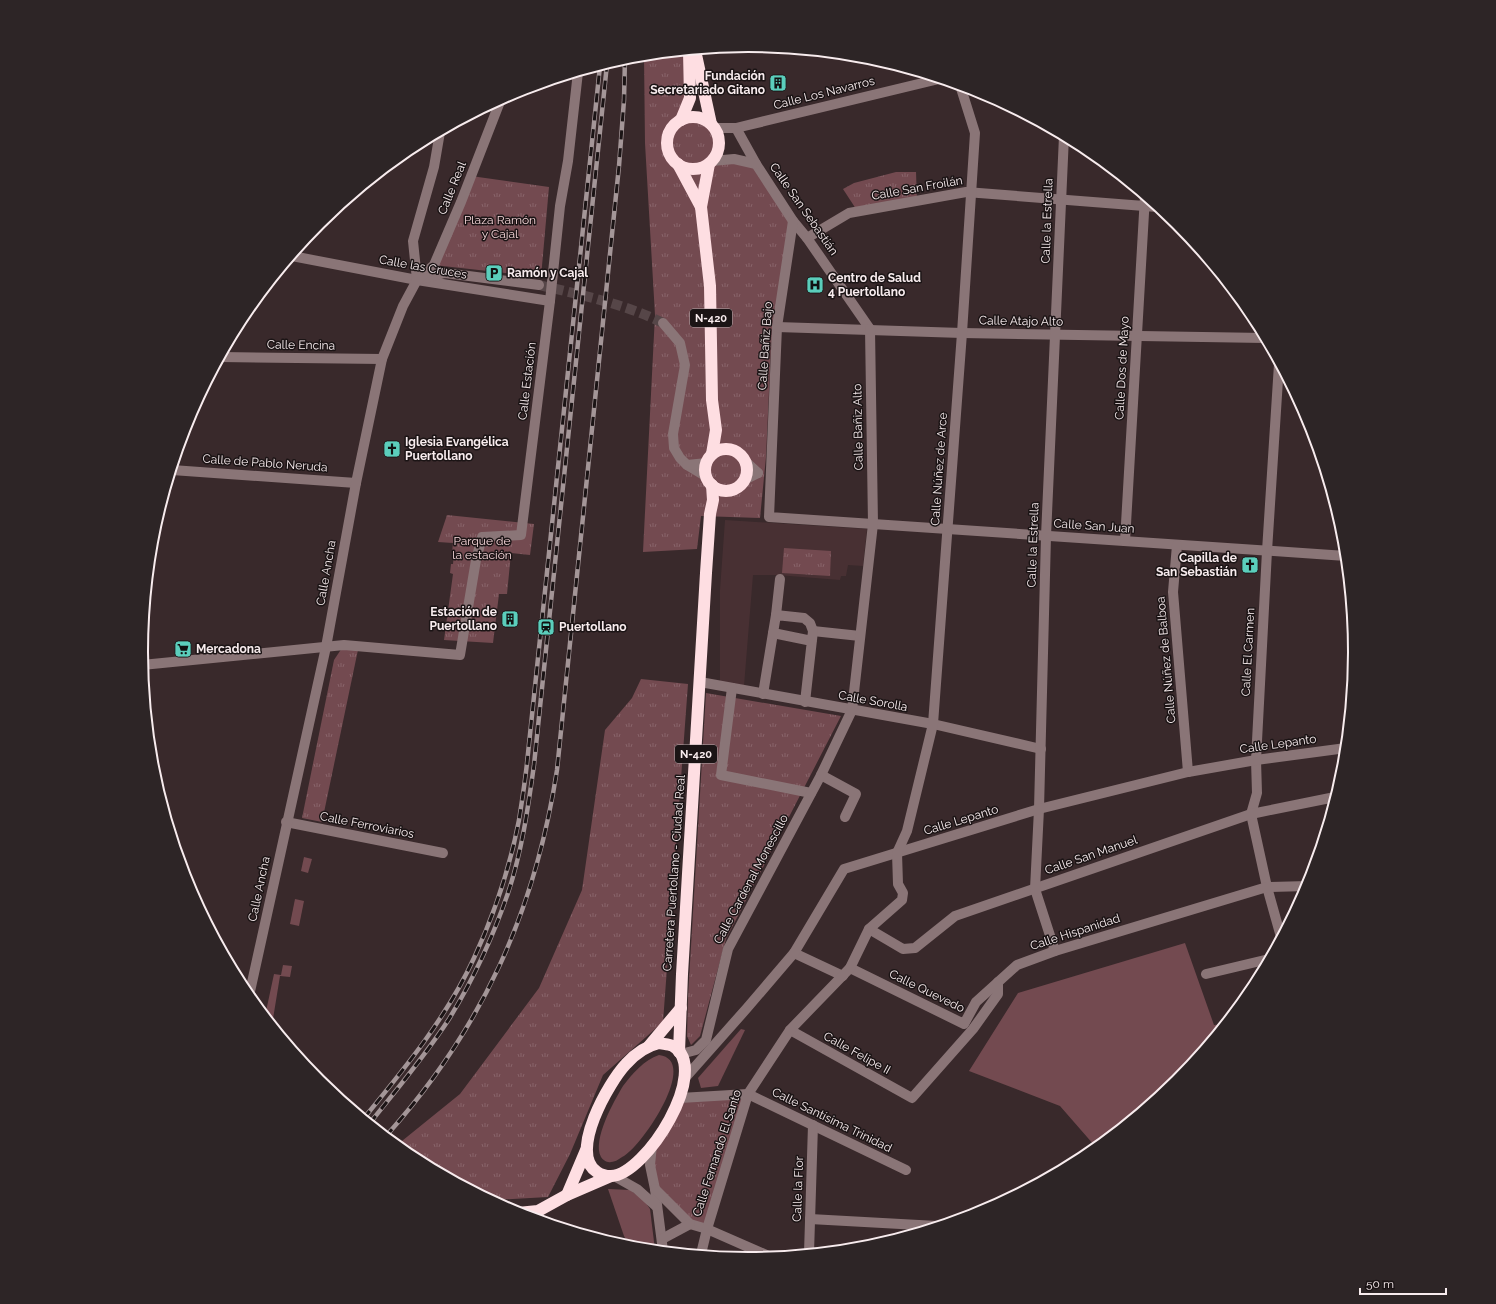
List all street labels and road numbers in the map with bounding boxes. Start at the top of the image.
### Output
street label: Calle Los Navarros [772,74,876,112]
street label: Calle Real [435,159,469,217]
street label: Calle San Sebastián [767,160,841,258]
street label: Calle San Froilán [870,173,964,203]
street label: Calle la Estrella [1039,178,1055,264]
street label: Calle las Cruces [378,252,468,282]
street label: Calle Bañiz Bajo [755,301,775,391]
road number: N-420 [690,309,732,327]
street label: Calle Atajo Alto [979,313,1063,329]
street label: Calle Dos de Mayo [1112,316,1132,420]
street label: Calle Encina [267,337,335,353]
street label: Calle Estación [515,341,539,421]
street label: Calle Bañiz Alto [850,384,866,470]
street label: Calle Núñez de Arce [928,412,950,526]
street label: Calle de Pablo Neruda [202,452,328,474]
street label: Calle la Estrella [1025,502,1041,588]
street label: Calle San Juan [1053,516,1135,536]
street label: Calle Ancha [313,539,339,607]
street label: Calle Núñez de Balboa [1153,596,1179,724]
street label: Calle El Carmen [1239,607,1257,697]
street label: Calle Sorolla [837,688,909,714]
street label: Calle Lepanto [1239,732,1317,756]
road number: N-420 [675,745,717,763]
street label: Carretera Puertollano - Ciudad Real [660,774,688,972]
street label: Calle Lepanto [922,802,1000,838]
street label: Calle Ferroviarios [319,809,415,841]
street label: Calle Cardenal Monescillo [711,812,791,946]
street label: Calle San Manuel [1043,832,1140,877]
street label: Calle Ancha [245,855,273,923]
street label: Calle Hispanidad [1028,911,1122,953]
street label: Calle Quevedo [887,967,967,1015]
street label: Calle Felipe II [821,1029,893,1077]
street label: Calle Santísima Trinidad [770,1085,894,1155]
street label: Calle Fernando El Santo [690,1088,744,1218]
street label: Calle la Flor [790,1155,806,1222]

